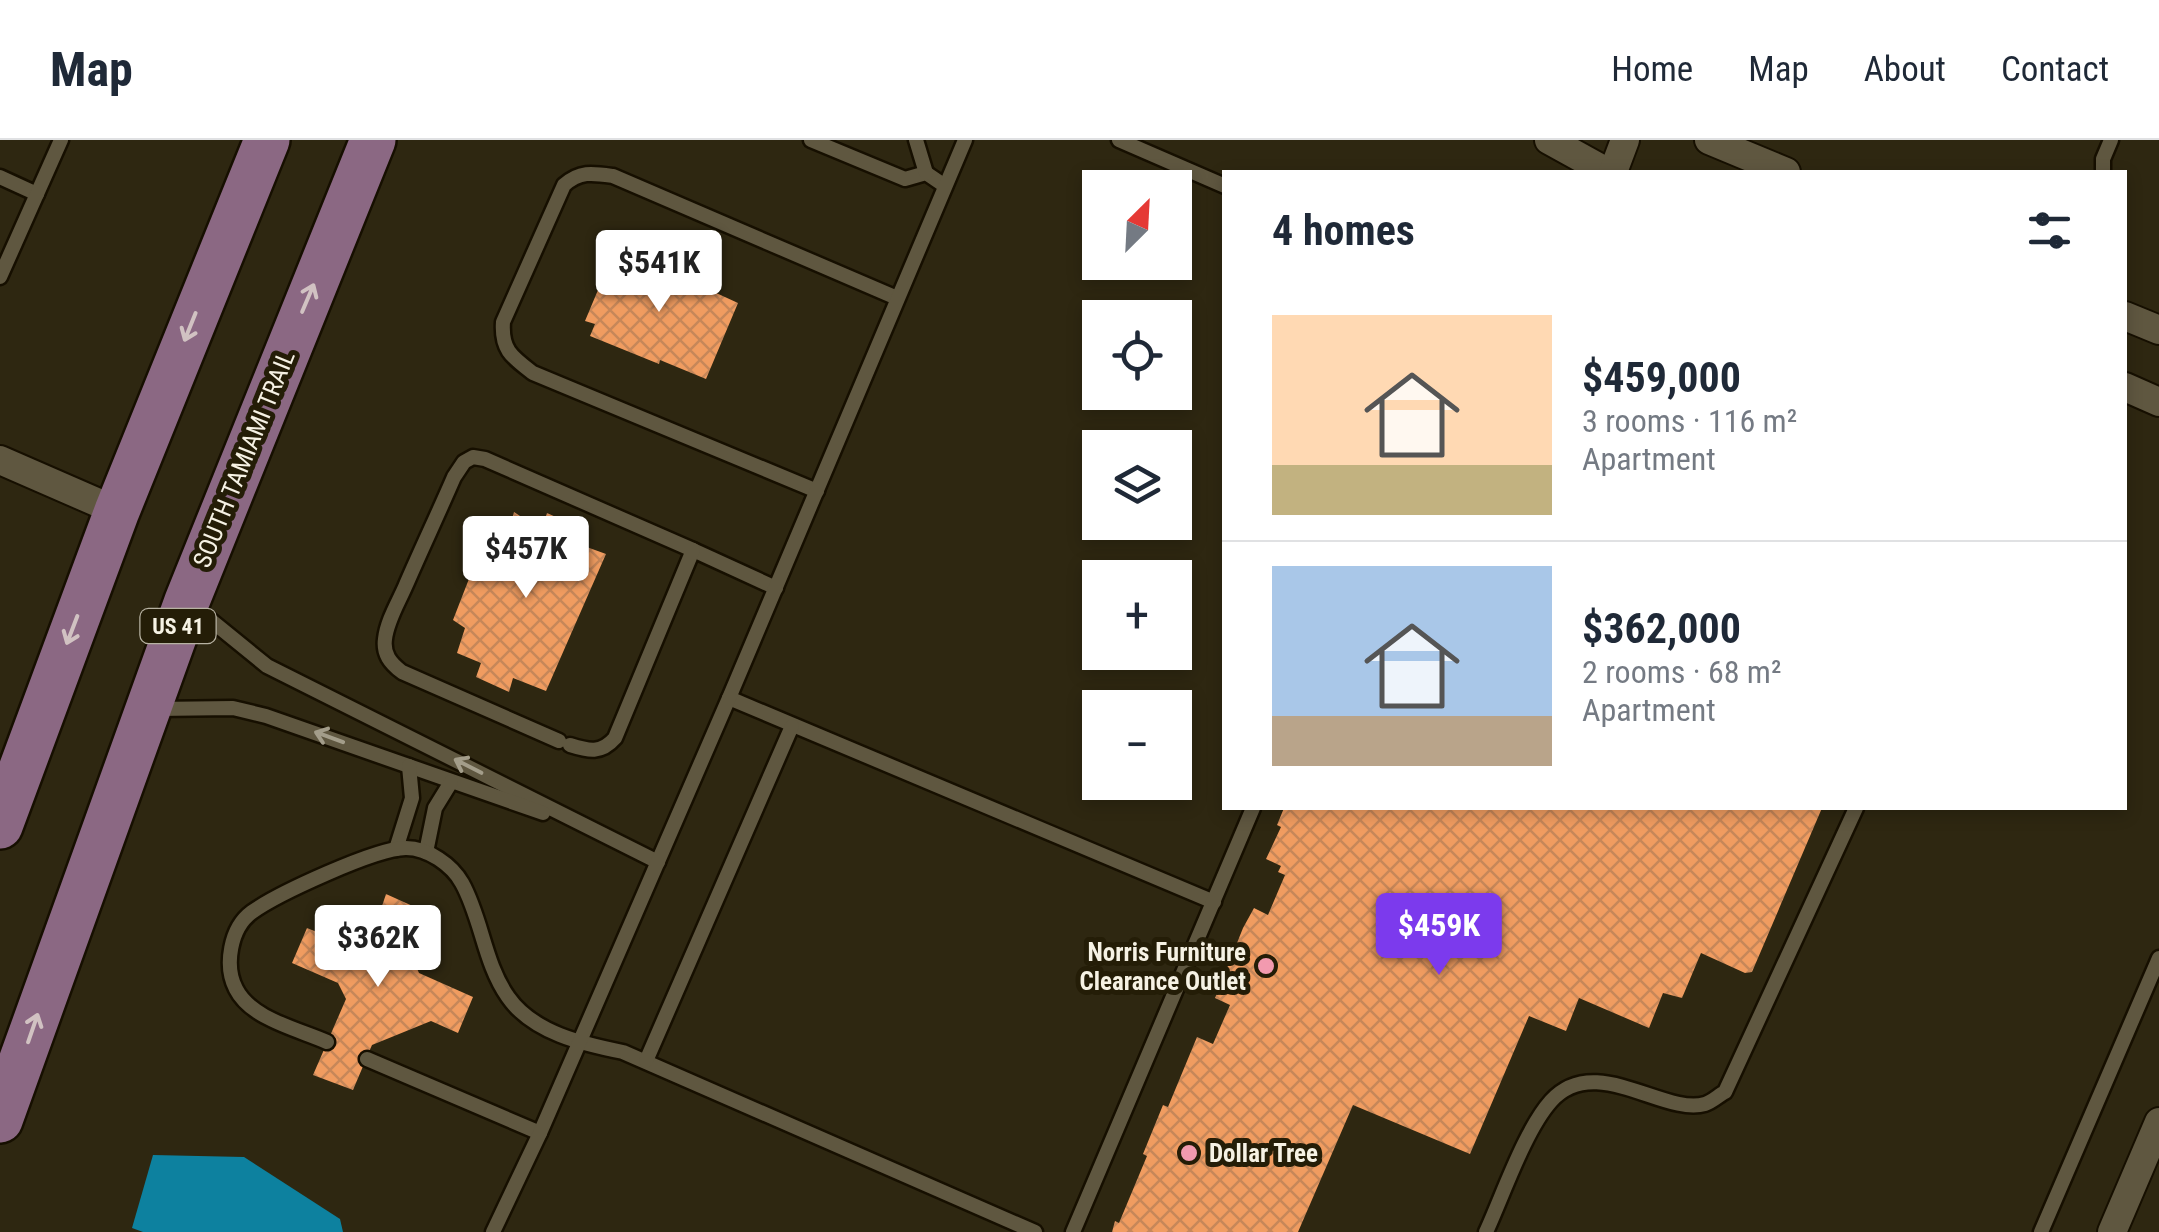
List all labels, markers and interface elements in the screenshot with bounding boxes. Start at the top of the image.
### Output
text: Map [50,41,133,98]
text: Home [1611,49,1693,90]
text: Map [1748,49,1809,90]
text: About [1864,49,1946,90]
text: Contact [2001,49,2109,90]
north arrow [1082,170,1192,280]
map controls [1082,170,1192,800]
icon: filters [2022,203,2077,258]
text: 4 homes [1272,206,1415,255]
pin: $541K [589,230,729,315]
text: $541K [618,243,700,281]
one-way arrow [300,283,318,314]
button: locate [1082,300,1192,410]
one-way arrow [180,312,198,342]
street label: SOUTH TAMIAMI TRAIL [187,346,301,572]
text: $459,000 [1582,353,1741,402]
icon: home [1352,355,1472,475]
text: 3 rooms · 116 m² [1582,402,1797,440]
button: layers [1082,430,1192,540]
text: Apartment [1582,440,1716,478]
pin: $457K [456,516,596,601]
text: $457K [485,529,567,567]
button: + [1082,560,1192,670]
text: $362,000 [1582,604,1741,653]
icon: home [1352,606,1472,726]
road number: US 41 [140,609,216,643]
one-way arrow [62,614,80,645]
text: 2 rooms · 68 m² [1582,653,1781,691]
button: − [1082,690,1192,800]
text: Apartment [1582,691,1716,729]
one-way arrow [314,727,345,745]
one-way arrow [454,756,484,775]
pin: $459K [1369,893,1509,978]
pin: $362K [308,905,448,990]
text: $459K [1398,906,1480,944]
text: $362K [337,918,419,956]
place label: Norris Furniture Clearance Outlet [1080,938,1246,996]
marker: Norris Furniture Clearance Outlet [1255,955,1277,977]
one-way arrow [25,1012,43,1044]
place label: Dollar Tree [1209,1139,1318,1168]
marker: Dollar Tree [1178,1142,1200,1164]

